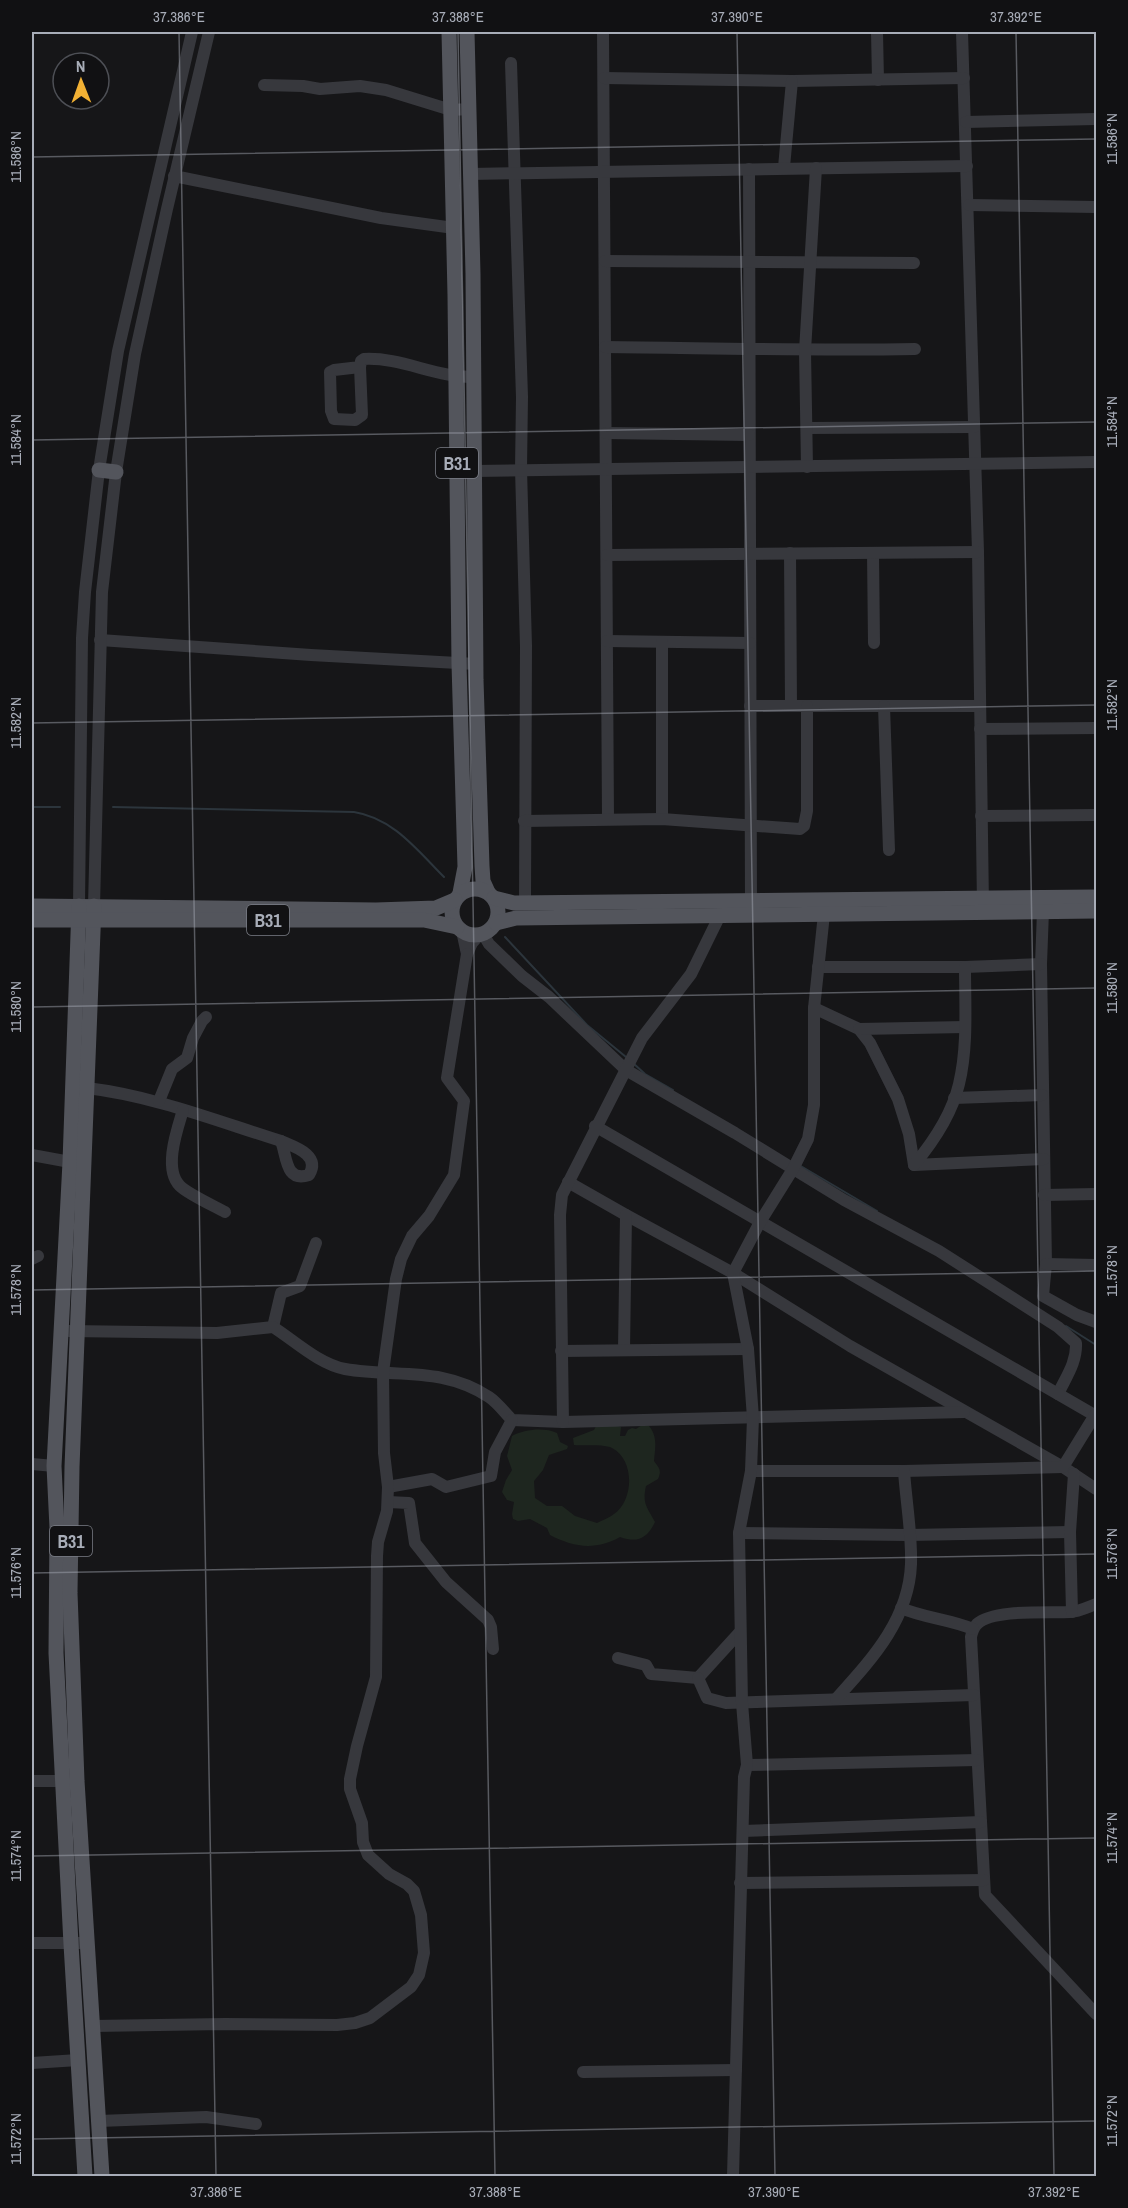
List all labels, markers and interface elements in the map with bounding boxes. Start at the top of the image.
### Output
text: 37.386°E [153,6,205,27]
text: 37.388°E [432,6,484,27]
text: 37.390°E [711,6,763,27]
text: 37.392°E [990,6,1042,27]
north arrow [51,51,111,111]
text: N [76,55,86,77]
text: 11.586°N [1101,113,1122,165]
text: 11.586°N [5,131,26,183]
text: 11.584°N [1101,396,1122,448]
text: 11.584°N [5,414,26,466]
road number: B31 [436,448,478,478]
text: 11.582°N [1101,679,1122,731]
text: 11.582°N [5,697,26,749]
road number: B31 [247,905,289,935]
text: 11.580°N [1101,962,1122,1014]
text: 11.580°N [5,981,26,1033]
text: 11.578°N [1101,1245,1122,1297]
text: 11.578°N [5,1264,26,1316]
road number: B31 [50,1526,92,1556]
text: 11.576°N [1101,1528,1122,1580]
text: 11.576°N [5,1547,26,1599]
text: 11.574°N [1101,1812,1122,1864]
text: 11.574°N [5,1830,26,1882]
text: 11.572°N [1101,2095,1122,2147]
text: 11.572°N [5,2113,26,2165]
text: 37.386°E [190,2181,242,2202]
text: 37.388°E [469,2181,521,2202]
text: 37.390°E [748,2181,800,2202]
text: 37.392°E [1028,2181,1080,2202]

